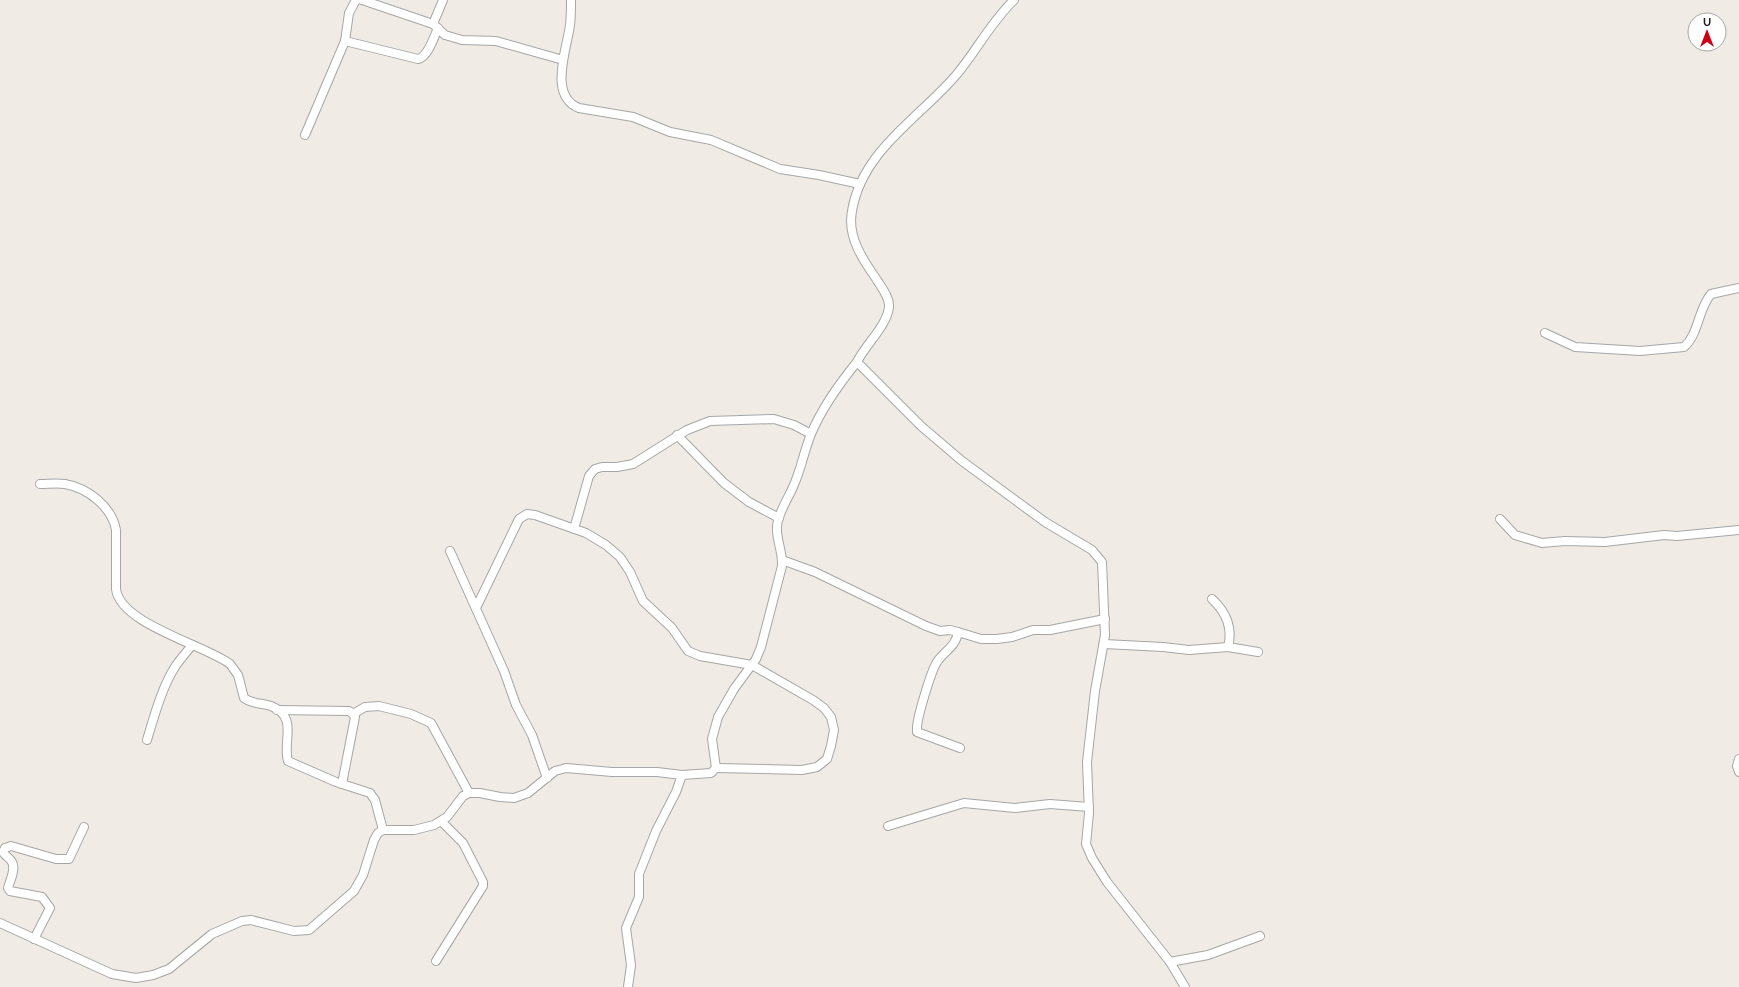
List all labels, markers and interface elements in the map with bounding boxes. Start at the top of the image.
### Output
north arrow [1687,12,1727,52]
text: U [1703,16,1711,29]

